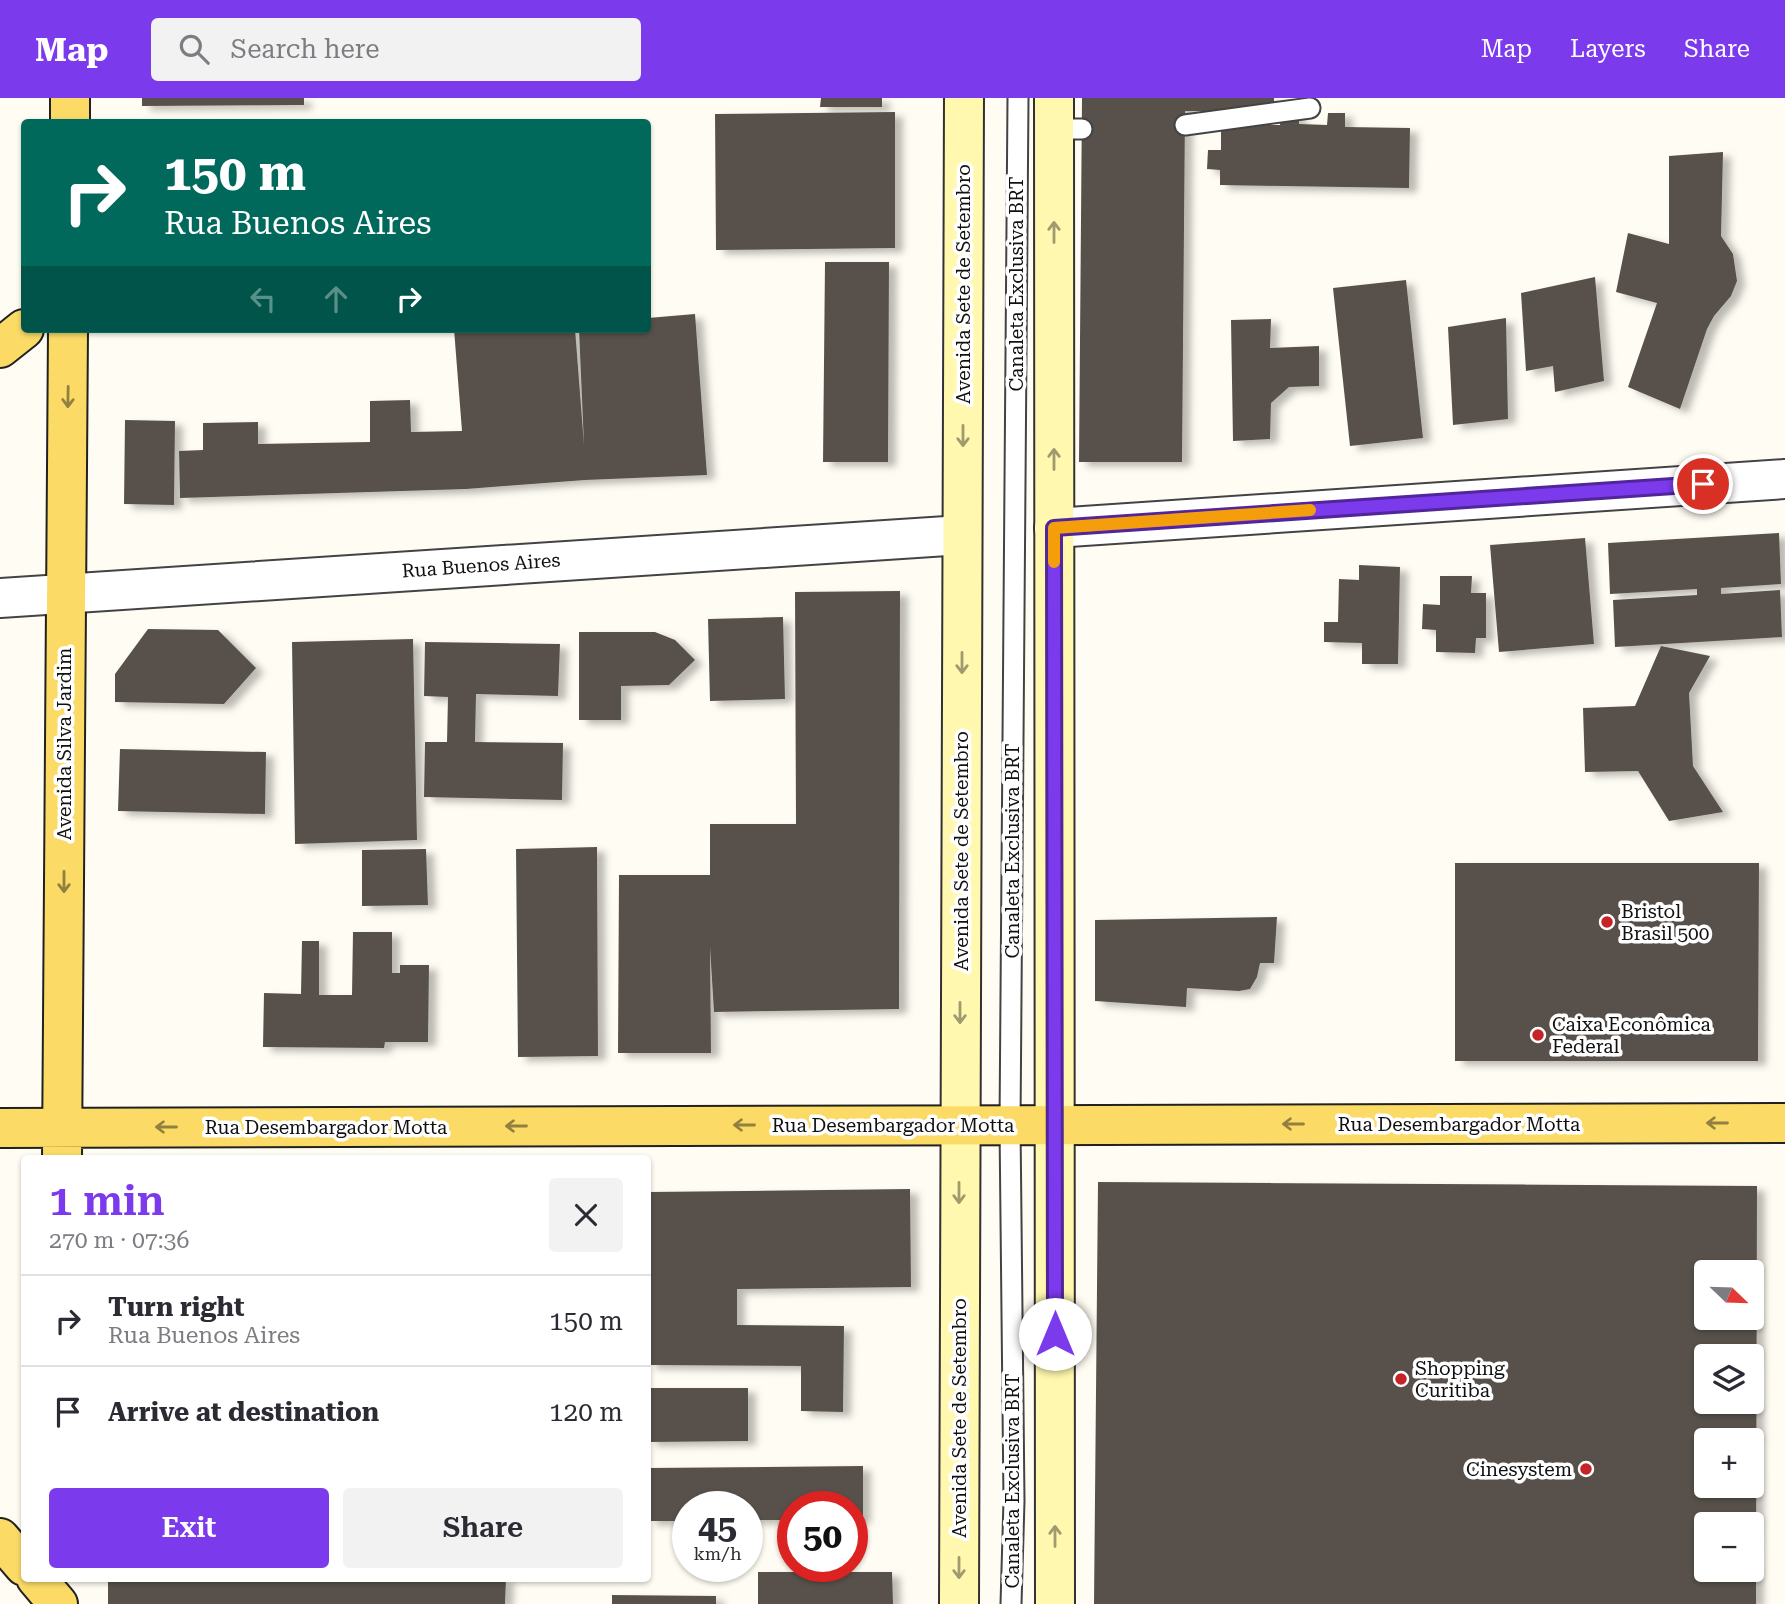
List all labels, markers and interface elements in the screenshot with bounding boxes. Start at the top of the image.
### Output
search box [151,18,641,81]
text: Map [35,30,109,69]
icon: search [175,30,213,68]
text: Search here [231,34,380,64]
text: Map [1481,35,1532,63]
text: Layers [1570,35,1646,63]
text: Share [1684,35,1750,63]
text: 150 m [164,145,306,202]
icon: right [49,147,140,238]
street label: Avenida Sete de Setembro [952,164,975,404]
street label: Canaleta Exclusiva BRT [1005,176,1028,392]
text: Rua Buenos Aires [164,204,431,242]
one-way arrow [1047,221,1061,244]
icon: left [244,280,282,318]
icon: ahead [317,280,355,318]
icon: right [390,280,428,318]
one-way arrow [61,385,74,408]
one-way arrow [956,424,970,447]
one-way arrow [1047,448,1061,471]
pin [1673,454,1733,514]
icon: arrive [1684,465,1722,503]
street label: Rua Buenos Aires [401,548,561,583]
street label: Avenida Silva Jardim [53,648,76,840]
one-way arrow [955,651,969,674]
street label: Avenida Sete de Setembro [950,731,973,971]
street label: Canaleta Exclusiva BRT [1001,743,1024,959]
one-way arrow [57,870,71,893]
place label: Bristol Brasil 500 [1621,900,1709,945]
marker: Bristol Brasil 500 [1599,914,1615,930]
one-way arrow [953,1001,967,1024]
place label: Caixa Econômica Federal [1552,1013,1712,1058]
marker: Caixa Econômica Federal [1530,1027,1546,1043]
street label: Rua Desembargador Motta [1338,1113,1581,1136]
street label: Rua Desembargador Motta [772,1114,1015,1137]
street label: Rua Desembargador Motta [205,1116,448,1139]
one-way arrow [1706,1116,1729,1130]
one-way arrow [1282,1117,1305,1131]
one-way arrow [733,1118,756,1132]
one-way arrow [505,1119,528,1133]
one-way arrow [155,1120,178,1134]
text: 1 min [49,1176,165,1225]
button: close [549,1178,623,1252]
one-way arrow [952,1182,966,1205]
text: 270 m · 07:36 [49,1227,189,1254]
north arrow [1694,1260,1764,1330]
map controls [1694,1260,1764,1582]
text: Turn right [108,1292,244,1322]
position arrow [1018,1297,1092,1371]
street label: Avenida Sete de Setembro [948,1298,971,1538]
icon: right [49,1302,87,1340]
text: 150 m [549,1306,623,1336]
text: Rua Buenos Aires [108,1322,300,1349]
button: layers [1694,1344,1764,1414]
place label: Shopping Curitiba [1415,1357,1505,1402]
marker: Shopping Curitiba [1393,1371,1409,1387]
street label: Canaleta Exclusiva BRT [1001,1373,1024,1589]
icon: arrive [49,1393,87,1431]
text: Arrive at destination [108,1397,379,1427]
text: 120 m [549,1397,623,1427]
button: + [1694,1428,1764,1498]
place label: Cinesystem [1466,1458,1572,1481]
marker: Cinesystem [1578,1461,1594,1477]
button: Exit [49,1488,329,1568]
button: Share [343,1488,623,1568]
speed limit sign: 50 [777,1491,868,1582]
text: 45 [698,1507,737,1548]
button: − [1694,1512,1764,1582]
one-way arrow [1048,1525,1062,1548]
text: km/h [693,1543,742,1564]
one-way arrow [952,1556,966,1579]

